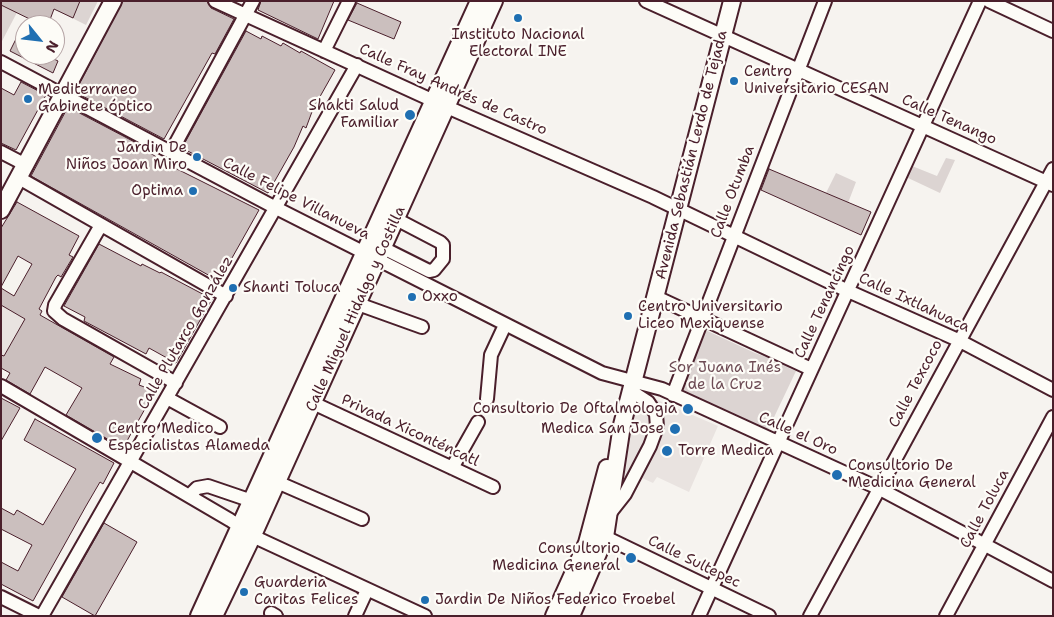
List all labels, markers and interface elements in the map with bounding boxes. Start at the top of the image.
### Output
marker: Instituto Nacional Electoral INE [512,12,524,24]
north arrow [15,15,65,65]
place label: Instituto Nacional Electoral INE [451,26,585,61]
street label: Avenida Sebastián Lerdo de Tejada [652,29,732,281]
text: N [42,38,63,56]
street label: Calle Fray Andrés de Castro [356,40,550,140]
place label: Centro Universitario CESAN [744,63,889,98]
marker: Centro Universitario CESAN [728,75,740,87]
place label: Mediterraneo Gabinete óptico [38,81,153,116]
street label: Calle Tenango [899,91,999,149]
marker: Mediterraneo Gabinete óptico [22,93,34,105]
place label: Shakti Salud Familiar [309,97,399,132]
marker: Shakti Salud Familiar [403,108,417,122]
place label: Jardin De Niños Joan Miro [66,139,187,174]
street label: Calle Otumba [707,143,759,241]
marker: Jardin De Niños Joan Miro [191,151,203,163]
street label: Calle Felipe Villanueva [219,154,373,244]
place label: Optima [131,182,183,200]
marker: Optima [187,185,199,197]
street label: Calle Miguel Hidalgo y Costilla [302,203,410,415]
street label: Calle Tenancingo [791,243,859,361]
street label: Calle Plutarco González [135,253,237,413]
street label: Calle Ixtlahuaca [856,269,972,337]
place label: Shanti Toluca [243,279,340,297]
marker: Shanti Toluca [227,282,239,294]
place label: Oxxo [422,288,458,306]
marker: Oxxo [406,291,418,303]
place label: Centro Universitario Liceo Mexiquense [638,298,783,333]
marker: Centro Universitario Liceo Mexiquense [622,310,634,322]
street label: Calle Texcoco [885,337,947,431]
park label: Sor Juana Inés de la Cruz [669,359,781,394]
street label: Privada Xiconténcatl [338,391,482,471]
place label: Consultorio De Oftalmologia [473,400,677,418]
marker: Consultorio De Oftalmologia [681,402,695,416]
street label: Calle el Oro [756,409,840,459]
place label: Centro Medico Especialistas Alameda [108,420,270,455]
place label: Medica San Jose [541,420,664,438]
marker: Medica San Jose [668,422,682,436]
marker: Centro Medico Especialistas Alameda [90,431,104,445]
place label: Torre Medica [678,442,774,460]
marker: Torre Medica [660,444,674,458]
place label: Consultorio De Medicina General [848,457,976,492]
street label: Calle Toluca [957,467,1013,551]
marker: Consultorio De Medicina General [830,468,844,482]
street label: Calle Sultepec [645,532,743,592]
place label: Consultorio Medicina General [492,540,620,575]
marker: Consultorio Medicina General [624,551,638,565]
place label: Guarderia Caritas Felices [254,574,358,609]
marker: Guarderia Caritas Felices [238,586,250,598]
place label: Jardin De Niños Federico Froebel [435,591,675,609]
marker: Jardin De Niños Federico Froebel [419,594,431,606]

